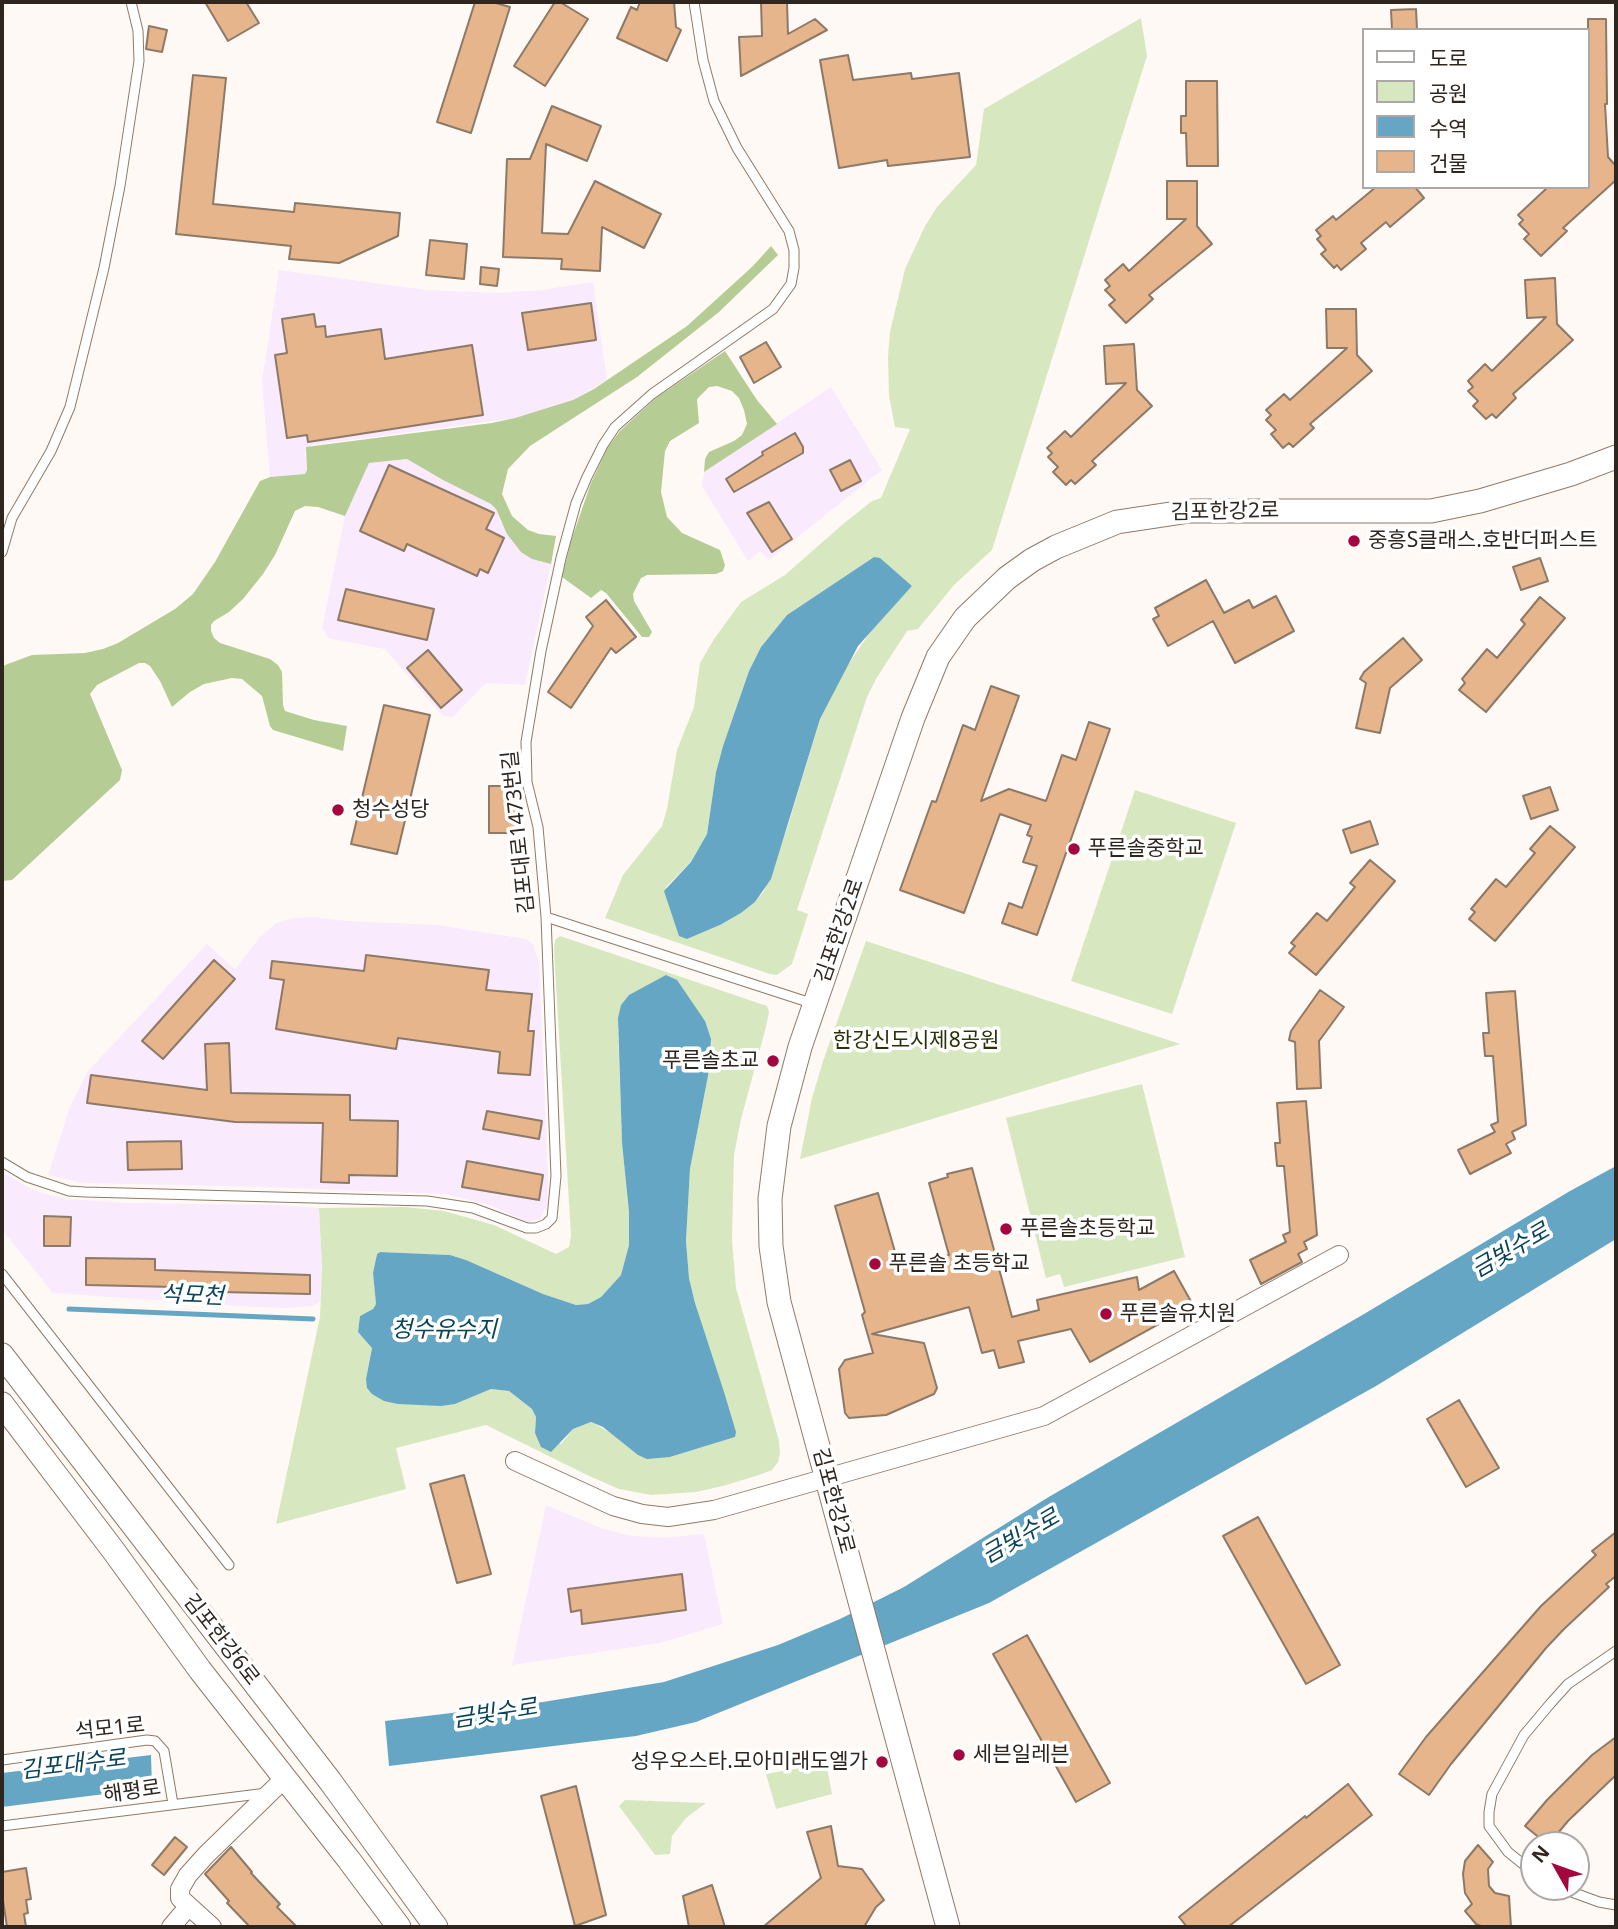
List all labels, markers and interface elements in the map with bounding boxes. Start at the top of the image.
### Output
legend [1362,28,1590,189]
text: 도로 [1429,44,1468,72]
text: 공원 [1429,79,1468,107]
text: 수역 [1429,114,1468,142]
text: 건물 [1429,149,1468,177]
street label: 김포한강2로 [1170,498,1280,526]
place label: 중흥S클래스.호반더퍼스트 [1368,528,1598,554]
marker: 중흥S클래스.호반더퍼스트 [1346,533,1362,549]
street label: 김포대로1473번길 [498,749,540,915]
place label: 청수성당 [352,797,429,823]
marker: 청수성당 [330,802,346,818]
place label: 푸른솔중학교 [1088,836,1204,862]
marker: 푸른솔중학교 [1066,841,1082,857]
street label: 김포한강2로 [810,876,870,986]
park label: 한강신도시제8공원 [833,1028,999,1054]
place label: 푸른솔초교 [662,1048,759,1074]
marker: 푸른솔초교 [765,1053,781,1069]
place label: 푸른솔초등학교 [1020,1216,1155,1242]
water label: 금빛수로 [1467,1218,1555,1284]
marker: 푸른솔초등학교 [998,1221,1014,1237]
place label: 푸른솔 초등학교 [889,1251,1030,1277]
marker: 푸른솔 초등학교 [867,1256,883,1272]
water label: 석모천 [160,1281,224,1311]
place label: 푸른솔유치원 [1120,1301,1236,1327]
marker: 푸른솔유치원 [1098,1306,1114,1322]
water label: 청수유수지 [391,1316,497,1344]
street label: 김포한강2로 [807,1445,859,1557]
water label: 금빛수로 [977,1504,1065,1570]
street label: 김포한강6로 [178,1589,264,1691]
water label: 금빛수로 [451,1694,539,1734]
street label: 석모1로 [74,1713,146,1745]
place label: 세븐일레븐 [973,1742,1070,1768]
water label: 김포대수로 [19,1745,127,1785]
marker: 세븐일레븐 [951,1747,967,1763]
place label: 성우오스타.모아미래도엘가 [631,1749,868,1775]
marker: 성우오스타.모아미래도엘가 [874,1754,890,1770]
street label: 해평로 [102,1775,162,1809]
north arrow [1520,1831,1590,1901]
text: N [1526,1840,1555,1868]

